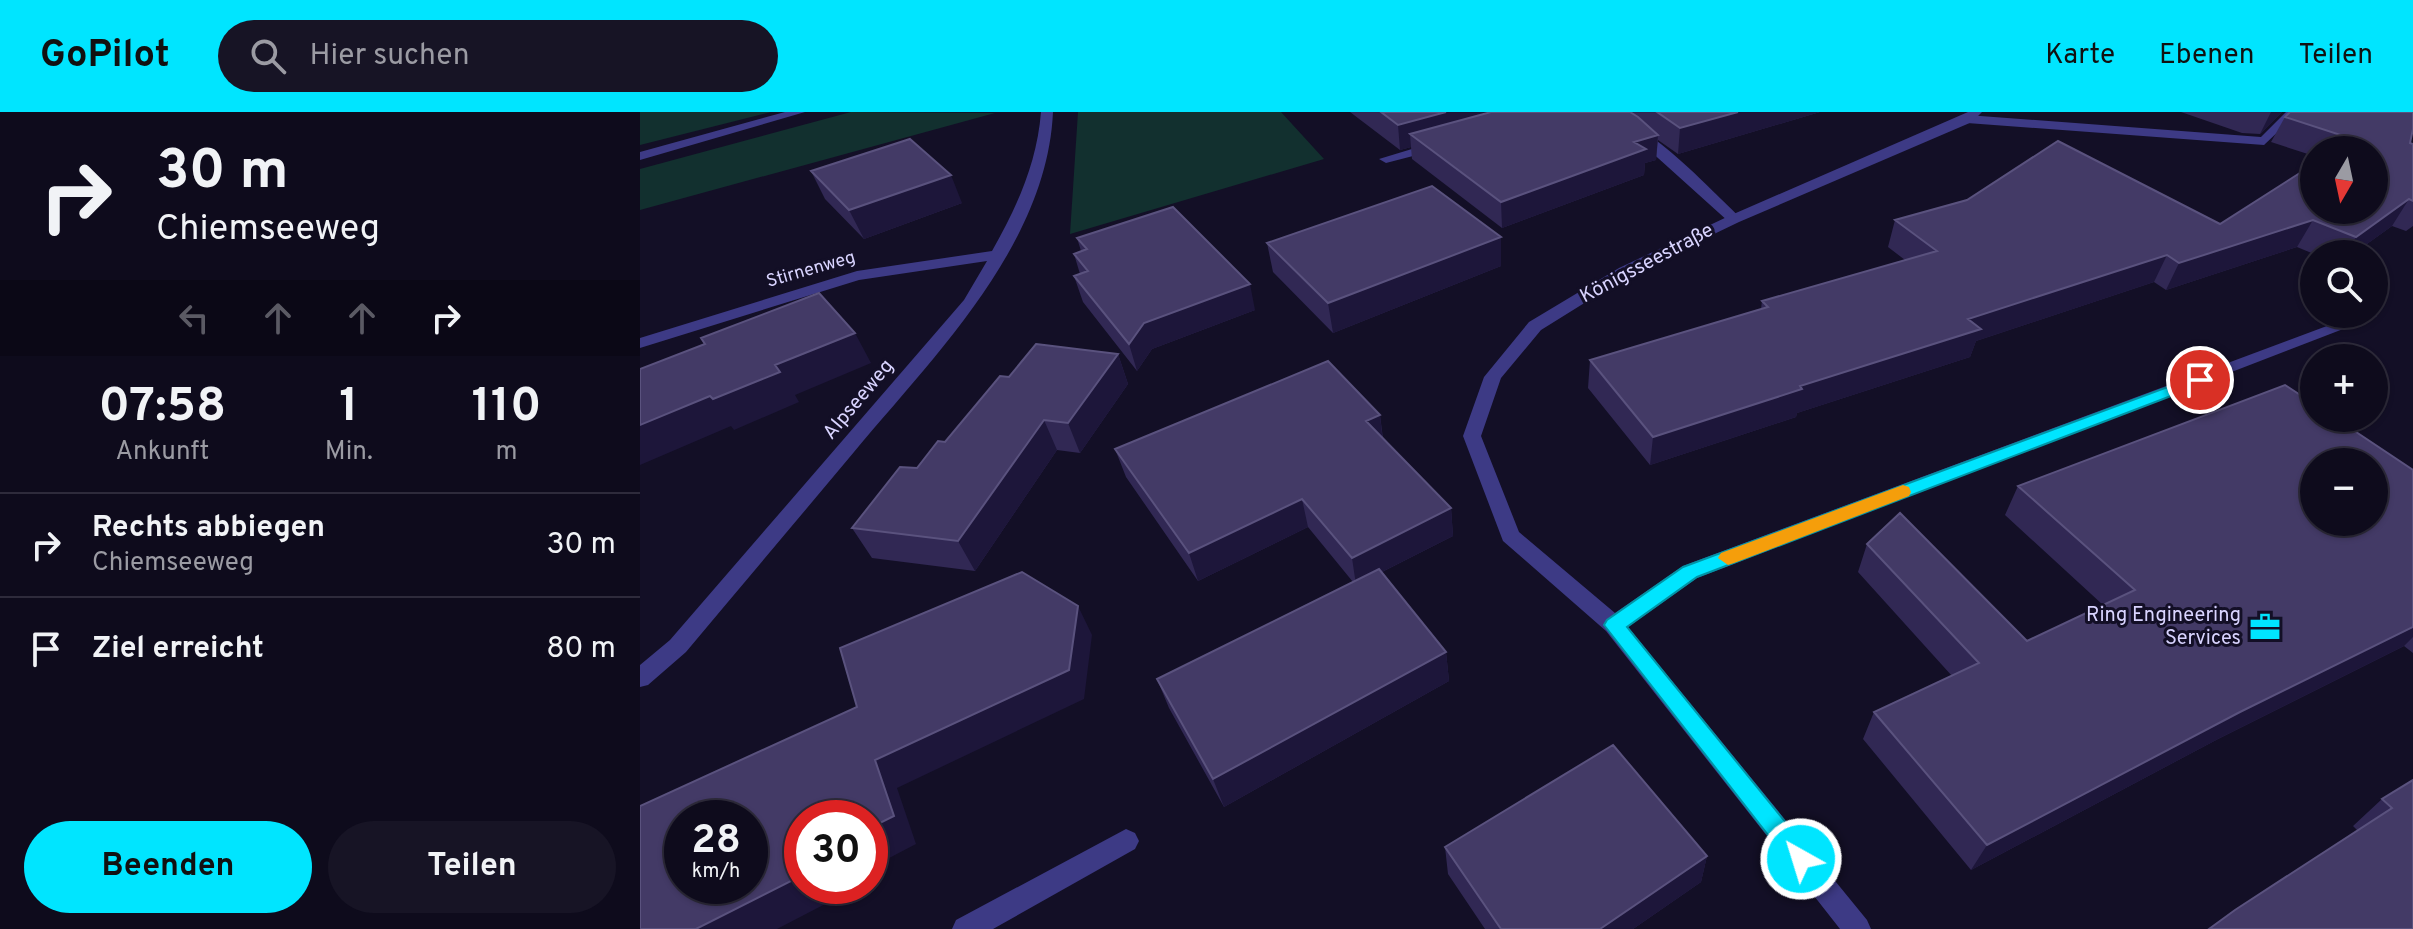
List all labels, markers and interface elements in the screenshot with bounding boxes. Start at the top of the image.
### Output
search box [218,20,778,92]
text: GoPilot [40,32,170,81]
icon: search [246,34,290,78]
text: Hier suchen [310,38,470,75]
text: Karte [2045,38,2115,74]
text: Ebenen [2159,38,2255,74]
text: Teilen [2299,38,2373,74]
north arrow [2300,136,2388,224]
map controls [2300,136,2388,536]
text: 30 m [156,138,289,208]
icon: right [24,144,128,248]
text: Chiemseeweg [156,207,380,253]
street label: Königsseestraße [1576,218,1718,310]
button: search [2300,240,2388,328]
street label: Stirnenweg [764,246,858,294]
icon: left [172,296,216,340]
icon: ahead [256,296,300,340]
icon: ahead [340,296,384,340]
icon: right [424,296,468,340]
button: + [2300,344,2388,432]
pin [2166,346,2234,414]
street label: Alpseeweg [818,354,900,446]
icon: arrive [2178,358,2222,402]
text: 07:58 [99,378,226,438]
text: 1 [339,378,358,438]
text: 110 [471,378,541,438]
text: Ankunft [115,436,209,469]
text: Min. [325,436,373,469]
text: m [495,436,517,469]
button: − [2300,448,2388,536]
text: Rechts abbiegen [92,510,325,547]
icon: right [24,523,68,567]
text: 30 m [547,527,616,564]
text: Chiemseeweg [92,547,254,580]
place label: Ring Engineering Services [2086,603,2241,652]
office icon: Ring Engineering Services [2248,610,2282,644]
icon: arrive [24,627,68,671]
text: Ziel erreicht [92,631,264,668]
text: 80 m [546,631,616,668]
speed limit sign: 30 [784,800,888,904]
text: 28 [691,817,741,867]
position arrow [1759,817,1843,901]
button: Beenden [24,821,312,913]
button: Teilen [328,821,616,913]
text: km/h [692,859,740,885]

